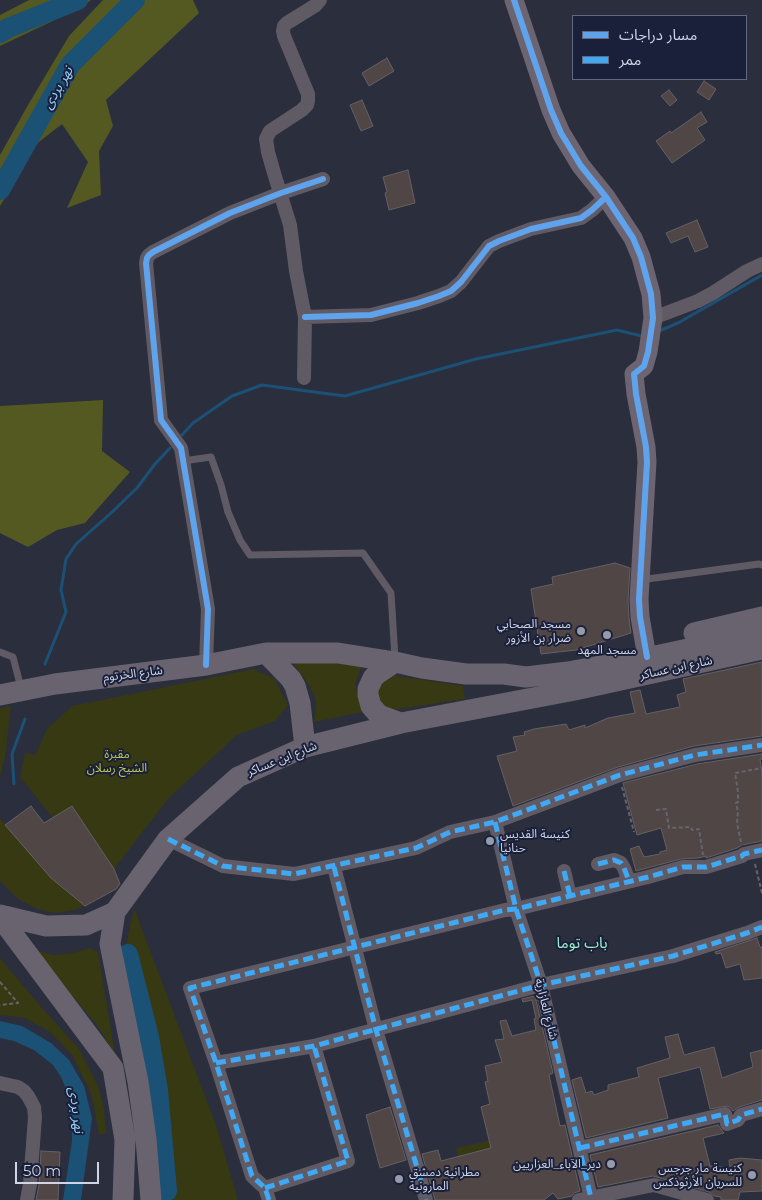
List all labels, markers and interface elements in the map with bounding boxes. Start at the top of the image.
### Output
legend [572,15,747,80]
text: مسار دراجات [619,25,697,44]
text: ممر [619,50,642,69]
water label: نهر بردى [39,64,77,112]
place label: مسجد الصحابي ضرار بن الأزور [497,617,571,645]
marker: مسجد الصحابي ضرار بن الأزور [575,625,587,637]
marker: مسجد المهد [601,629,613,641]
place label: مسجد المهد [577,643,637,657]
street label: شارع ابن عساكر [638,653,714,683]
street label: شارع الخرتوم [103,663,163,685]
street label: شارع ابن عساكر [245,738,319,780]
park label: مقبرة الشيخ رسلان [87,747,147,775]
place label: كنيسة القديس حنانيا [500,827,570,855]
marker: كنيسة القديس حنانيا [484,835,496,847]
district label: باب توما [556,935,608,953]
street label: شارع العازارية [531,977,561,1041]
water label: نهر بردى [65,1086,87,1134]
scale bar [18,1152,101,1184]
place label: دير_الآباء_العزاريين [513,1157,601,1171]
marker: دير_الآباء_العزاريين [605,1158,617,1170]
text: 50 m [23,1161,61,1180]
place label: كنيسة مار جرجس للسريان الأرثوذكس [653,1161,742,1189]
place label: مطرانية دمشق المارونية [409,1165,480,1193]
marker: كنيسة مار جرجس للسريان الأرثوذكس [746,1169,758,1181]
marker: مطرانية دمشق المارونية [393,1173,405,1185]

